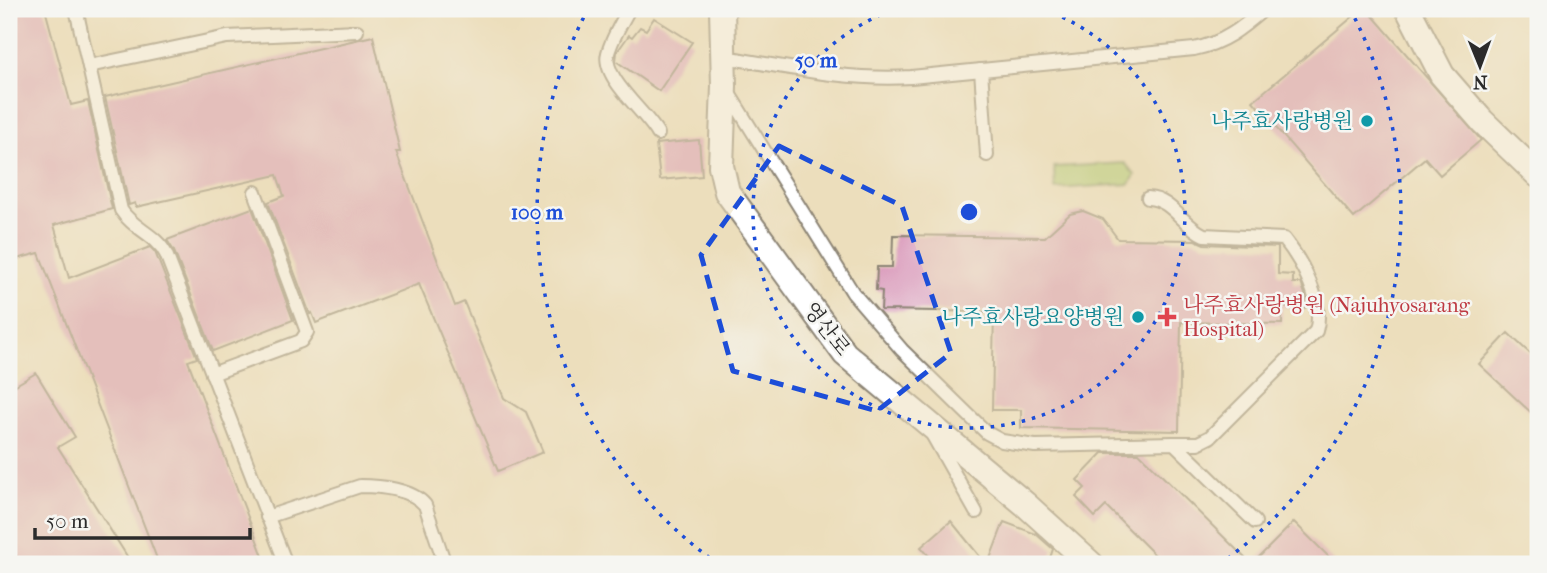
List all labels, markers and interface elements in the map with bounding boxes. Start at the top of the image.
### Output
north arrow [1446,32,1516,102]
text: 50 m [795,48,838,72]
text: N [1472,71,1488,93]
place label: 나주효사랑병원 [1211,109,1353,133]
marker: 나주효사랑병원 [1359,113,1375,129]
text: 100 m [511,200,564,224]
centre of rings [957,200,981,224]
place label: 나주효사랑병원 (Najuhyosarang Hospital) [1183,293,1471,341]
street label: 영산로 [799,298,855,360]
place label: 나주효사랑요양병원 [941,305,1124,329]
marker: 나주효사랑병원 (Najuhyosarang Hospital) [1157,307,1177,327]
marker: 나주효사랑요양병원 [1130,309,1146,325]
scale bar [35,496,250,540]
text: 50 m [46,509,89,533]

